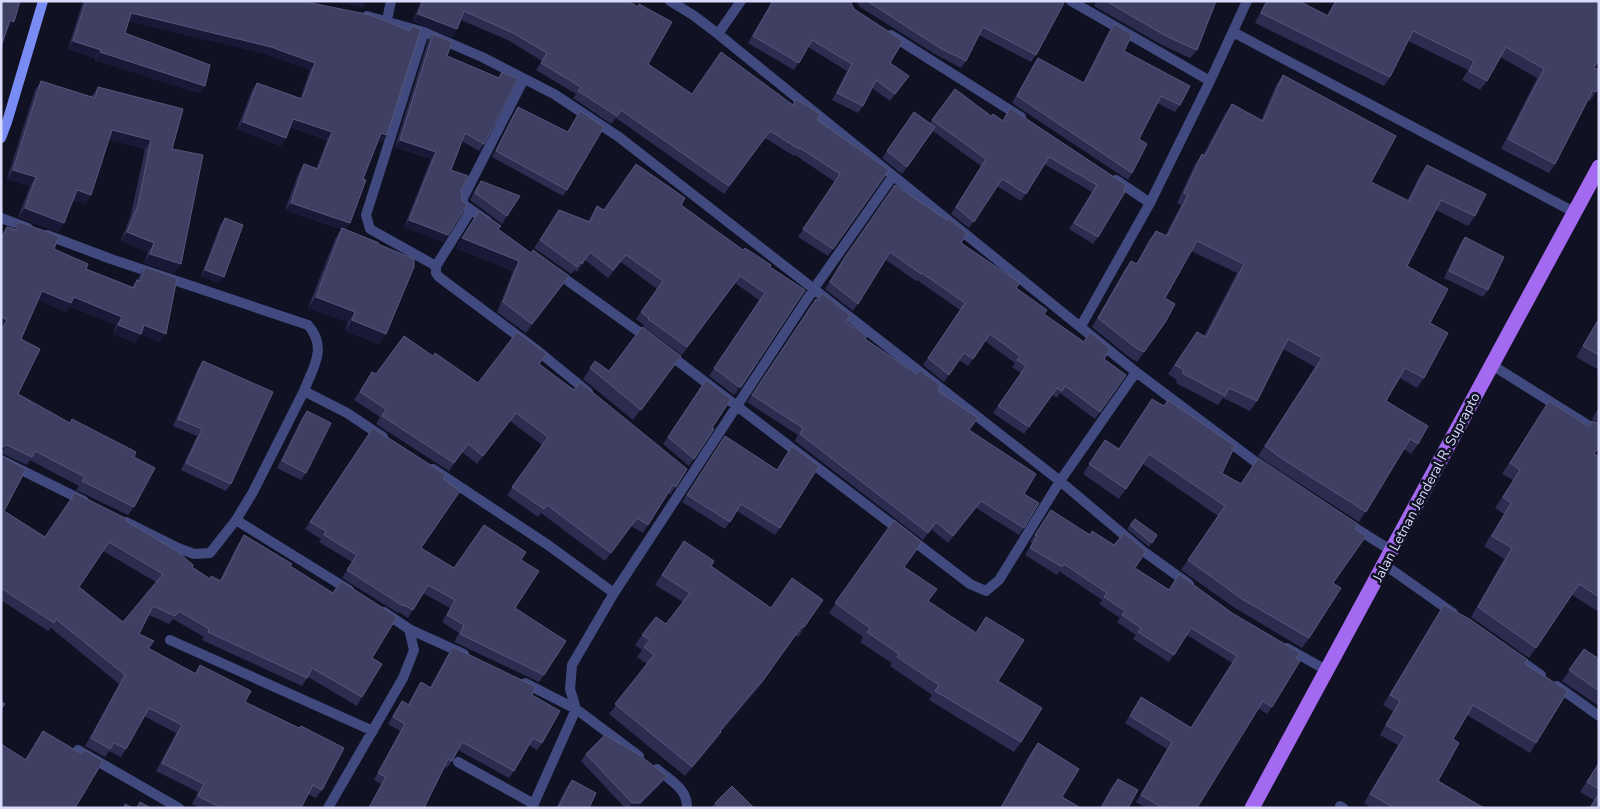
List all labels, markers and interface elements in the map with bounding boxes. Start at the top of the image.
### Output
street label: Jalan Letnan Jenderal R. Suprapto [1368,389,1485,586]

